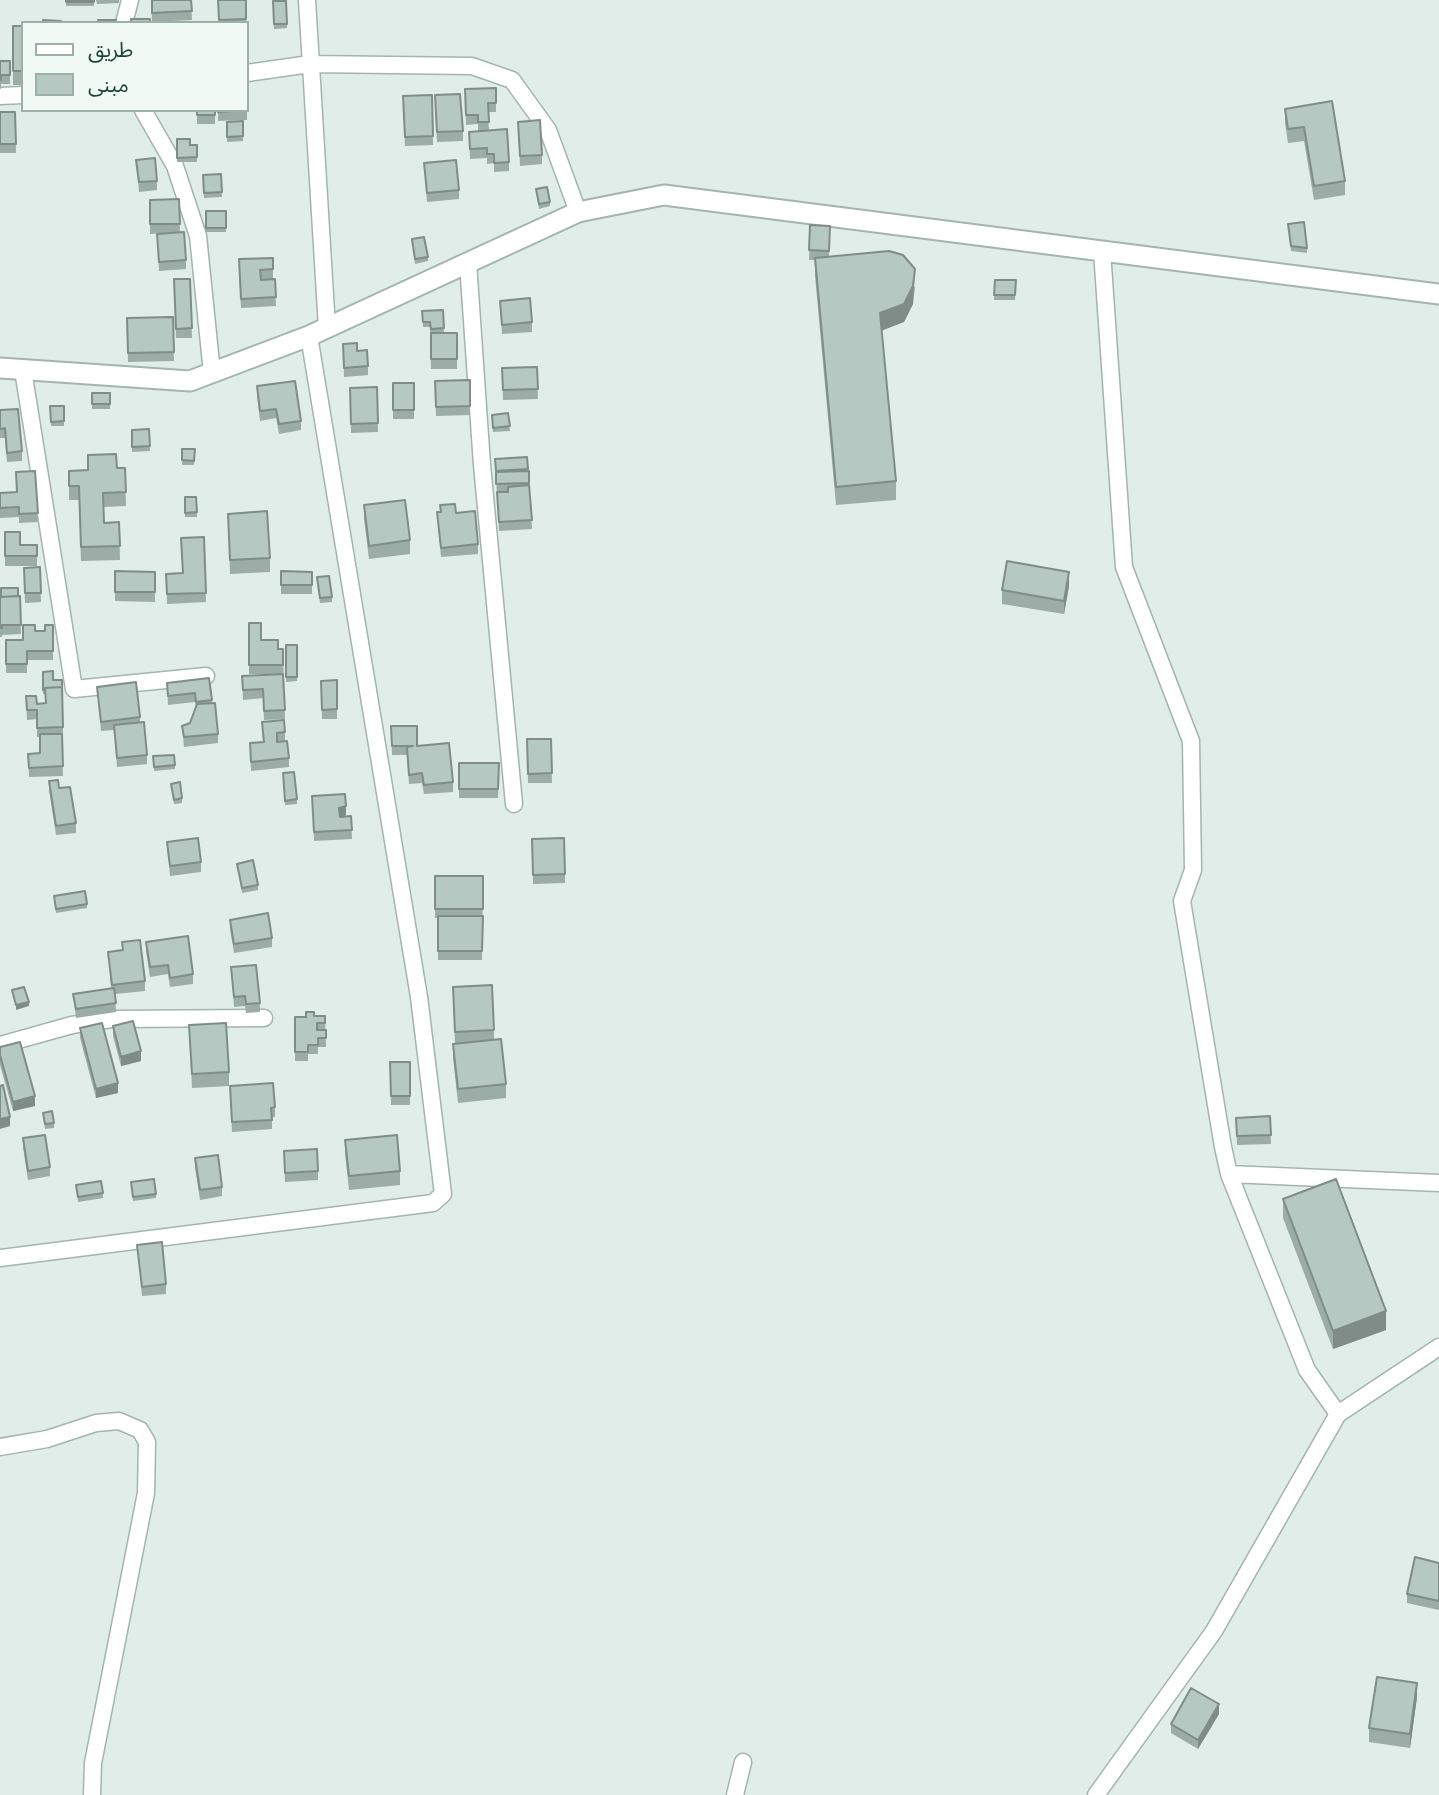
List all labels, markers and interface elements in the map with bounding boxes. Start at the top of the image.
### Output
legend [21,21,248,112]
text: طريق [88,36,133,62]
text: مبنى [88,71,129,97]

